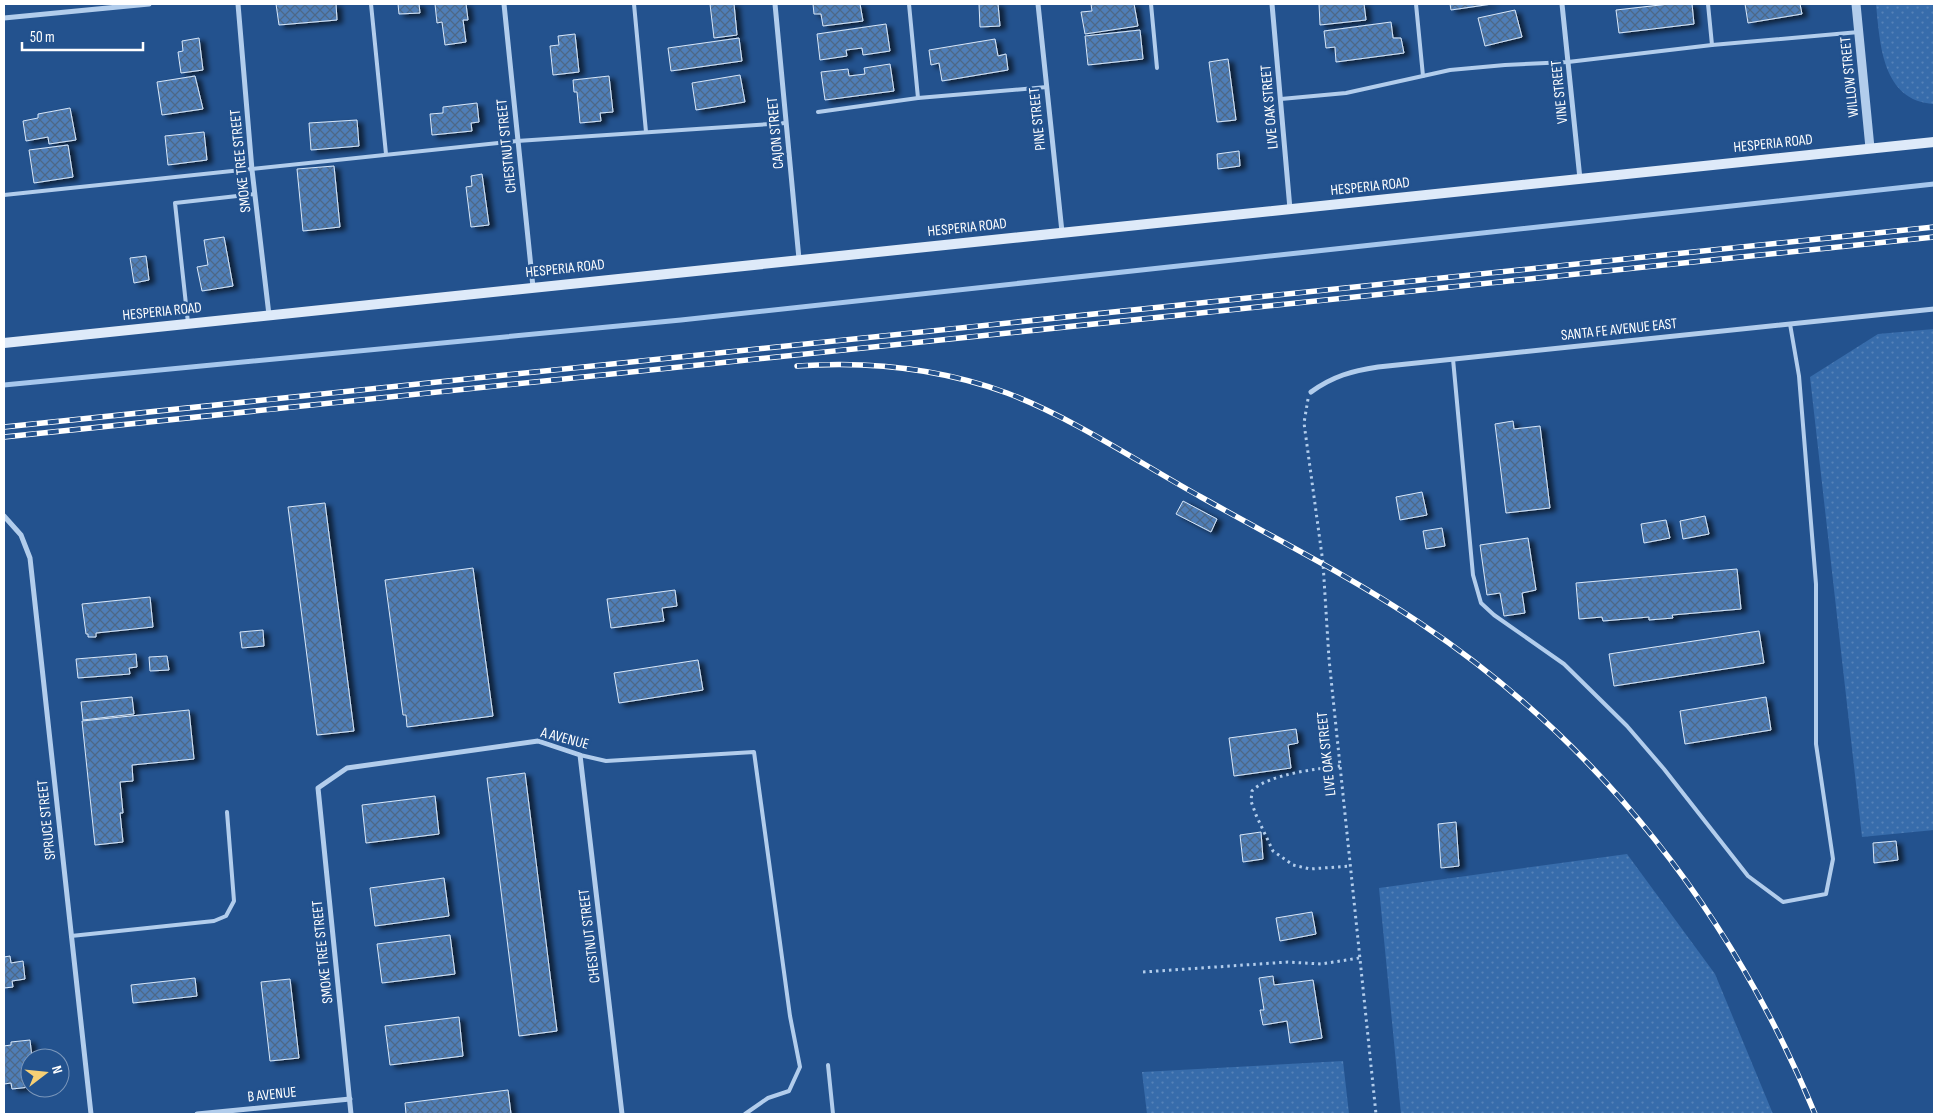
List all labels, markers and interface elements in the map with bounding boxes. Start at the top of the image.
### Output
scale bar [22,20,144,52]
text: 50 m [30,28,55,47]
street label: WILLOW STREET [1836,36,1863,118]
street label: VINE STREET [1547,59,1572,125]
street label: LIVE OAK STREET [1256,64,1283,150]
street label: PINE STREET [1025,86,1050,151]
street label: CAJON STREET [763,96,788,170]
street label: CHESTNUT STREET [492,98,521,194]
street label: SMOKE TREE STREET [226,108,255,213]
street label: HESPERIA ROAD [1733,130,1814,157]
street label: HESPERIA ROAD [1330,173,1411,200]
street label: HESPERIA ROAD [927,214,1008,241]
street label: HESPERIA ROAD [525,255,606,282]
street label: HESPERIA ROAD [122,298,203,325]
street label: SANTA FE AVENUE EAST [1560,314,1678,345]
street label: LIVE OAK STREET [1313,711,1340,797]
street label: A AVENUE [538,723,591,754]
street label: SPRUCE STREET [33,779,60,861]
street label: CHESTNUT STREET [574,888,605,984]
street label: SMOKE TREE STREET [308,899,337,1004]
north arrow [20,1048,70,1098]
text: N [48,1064,66,1075]
street label: B AVENUE [247,1082,298,1107]

